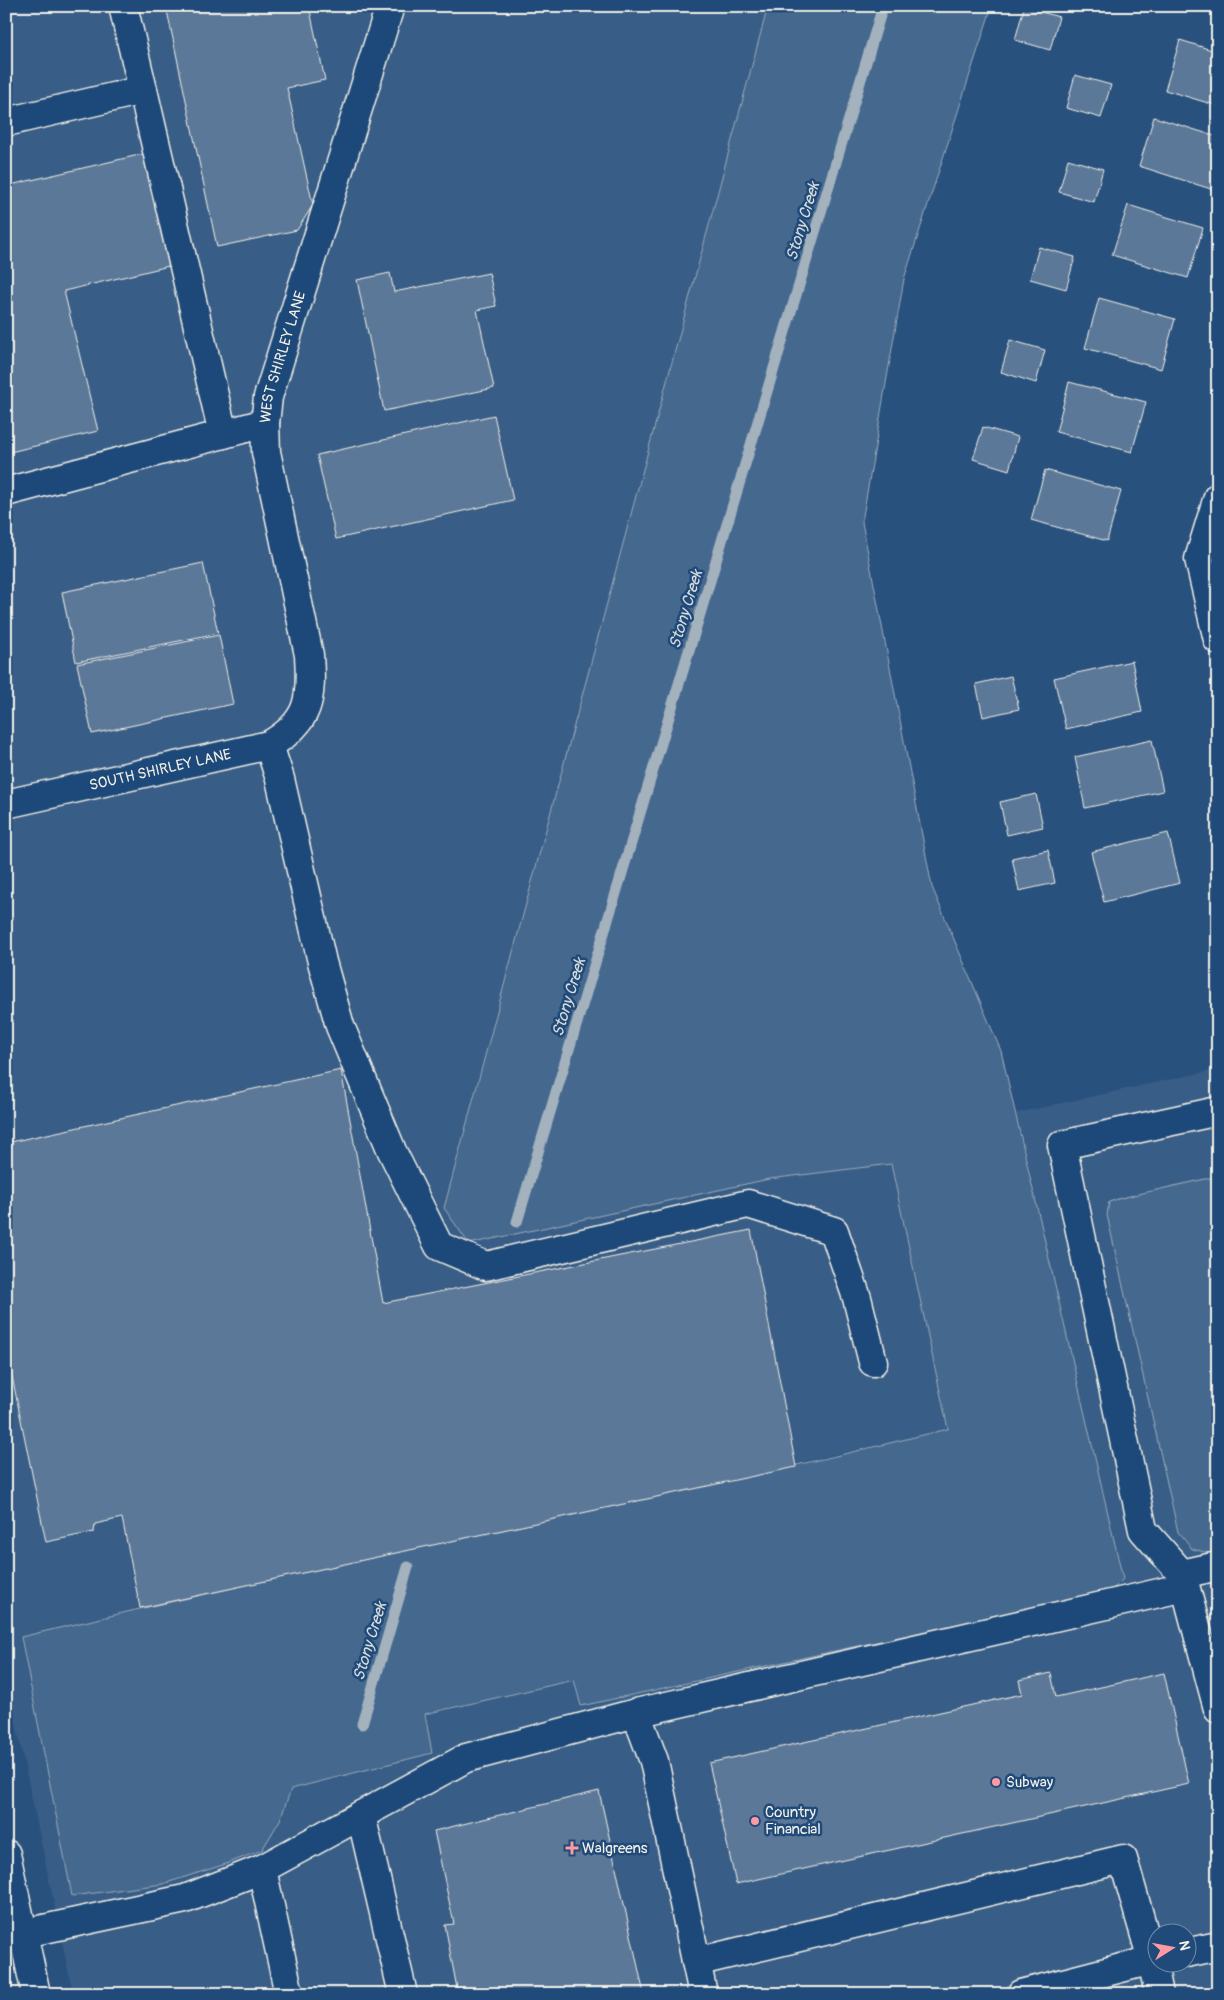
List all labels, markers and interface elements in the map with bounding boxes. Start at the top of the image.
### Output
water label: Stony Creek [782,178,825,263]
street label: WEST SHIRLEY LANE [256,289,311,424]
water label: Stony Creek [665,566,708,651]
street label: SOUTH SHIRLEY LANE [87,745,233,795]
water label: Stony Creek [548,954,591,1039]
water label: Stony Creek [349,1598,392,1683]
place label: Subway [1006,1773,1054,1792]
marker: Subway [990,1776,1002,1788]
place label: Country Financial [765,1803,821,1839]
marker: Country Financial [749,1815,761,1827]
place label: Walgreens [582,1839,648,1858]
marker: Walgreens [566,1842,578,1854]
north arrow [1146,1922,1196,1972]
text: N [1175,1939,1194,1952]

